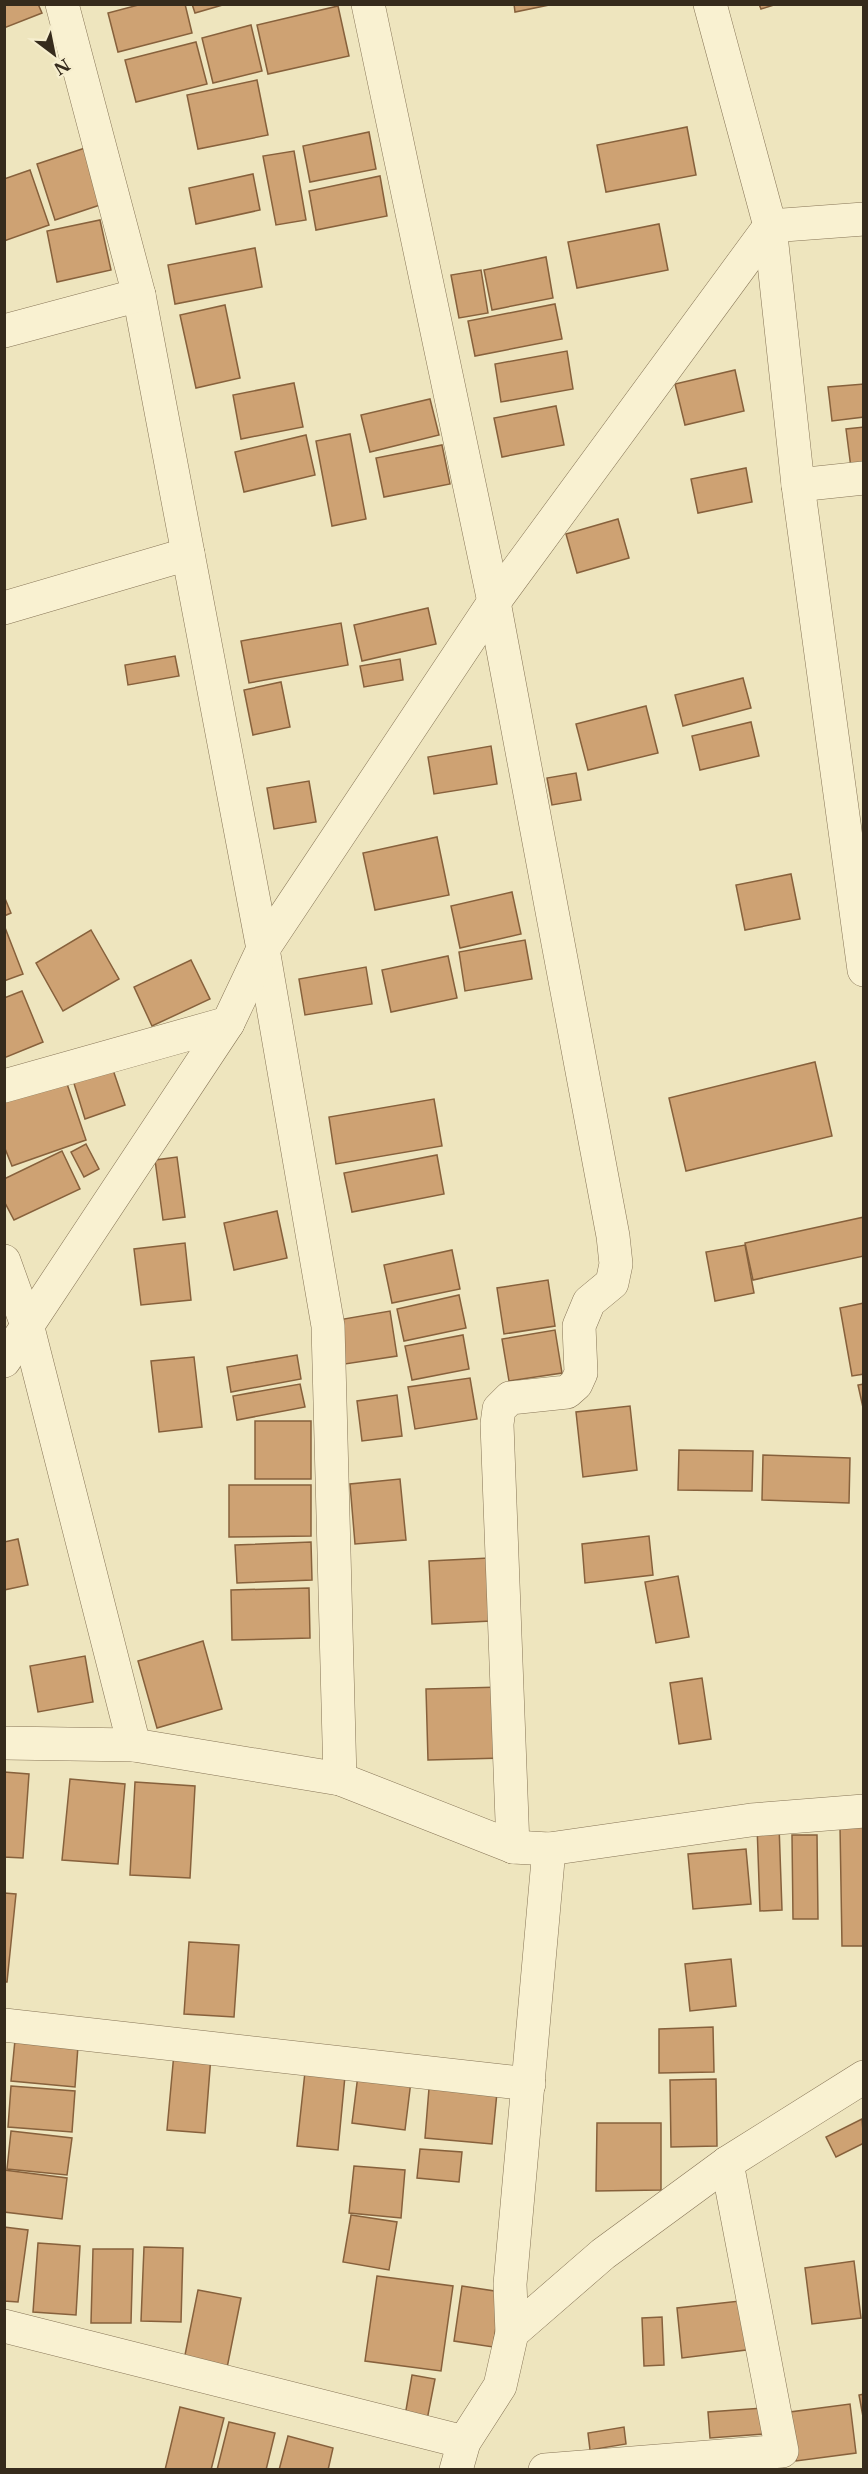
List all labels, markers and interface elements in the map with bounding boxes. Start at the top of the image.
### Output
north arrow [24,24,84,84]
text: N [50,54,74,79]

